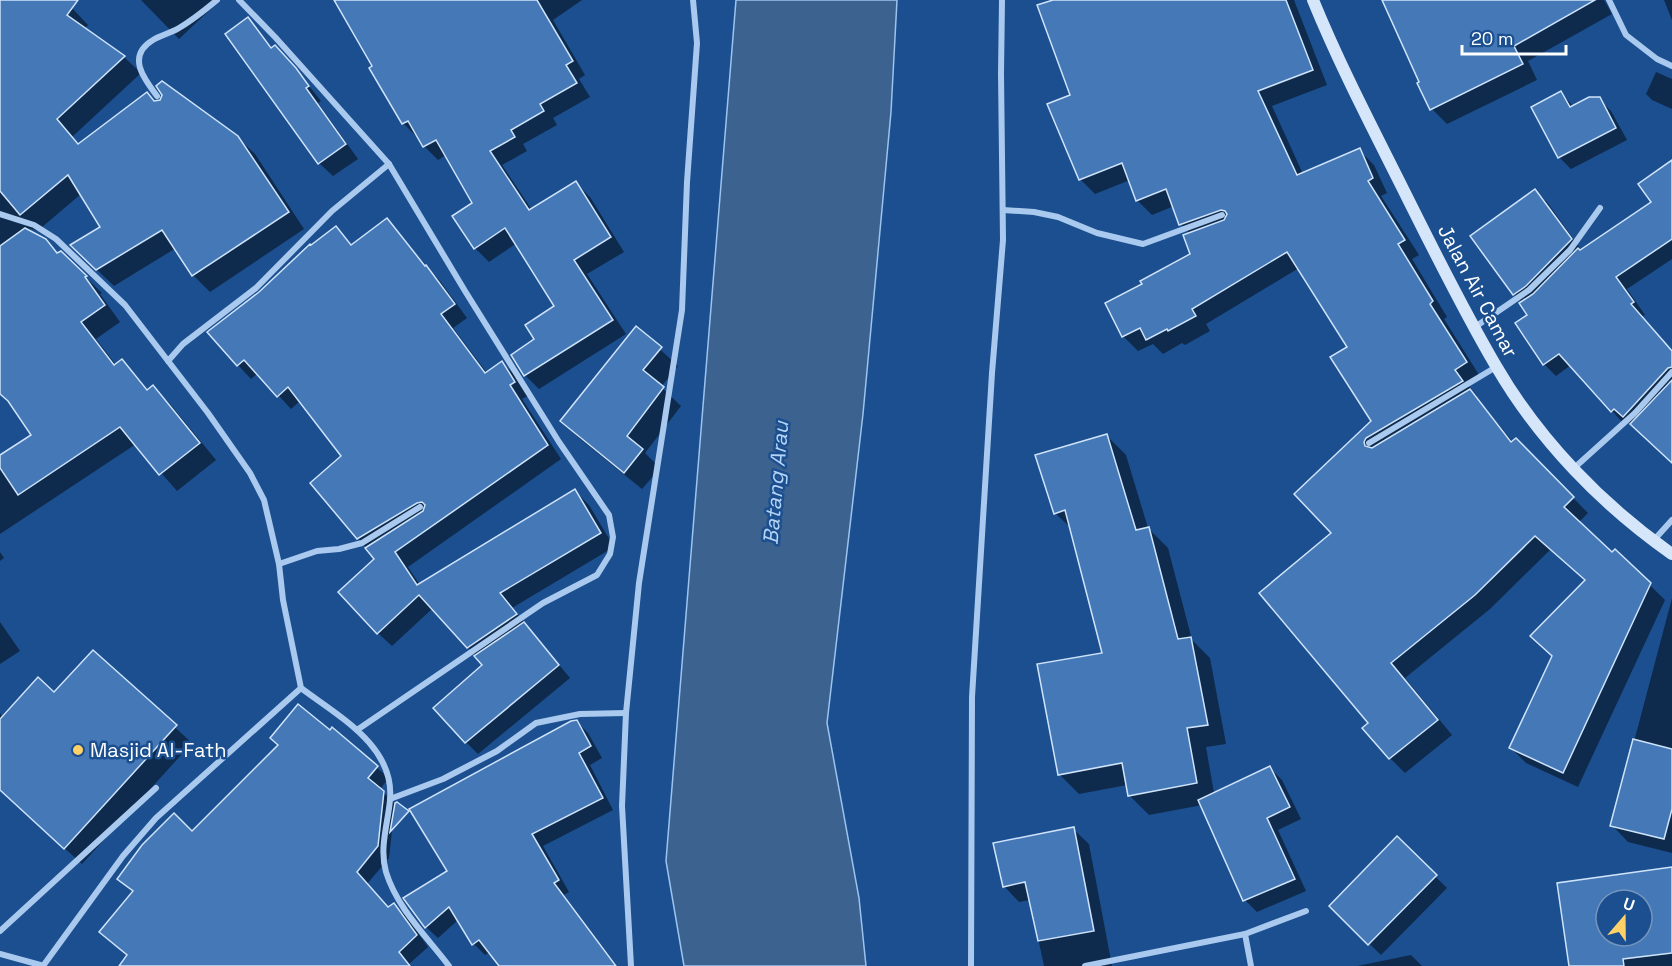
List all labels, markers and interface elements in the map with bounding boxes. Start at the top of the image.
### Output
scale bar [1462,18,1566,56]
text: 20 m [1471,27,1514,50]
street label: Jalan Air Camar [1432,220,1524,362]
water label: Batang Arau [757,419,794,546]
place label: Masjid Al-Fath [90,737,226,763]
marker: Masjid Al-Fath [71,743,85,757]
north arrow [1594,888,1654,948]
text: U [1620,893,1638,916]

